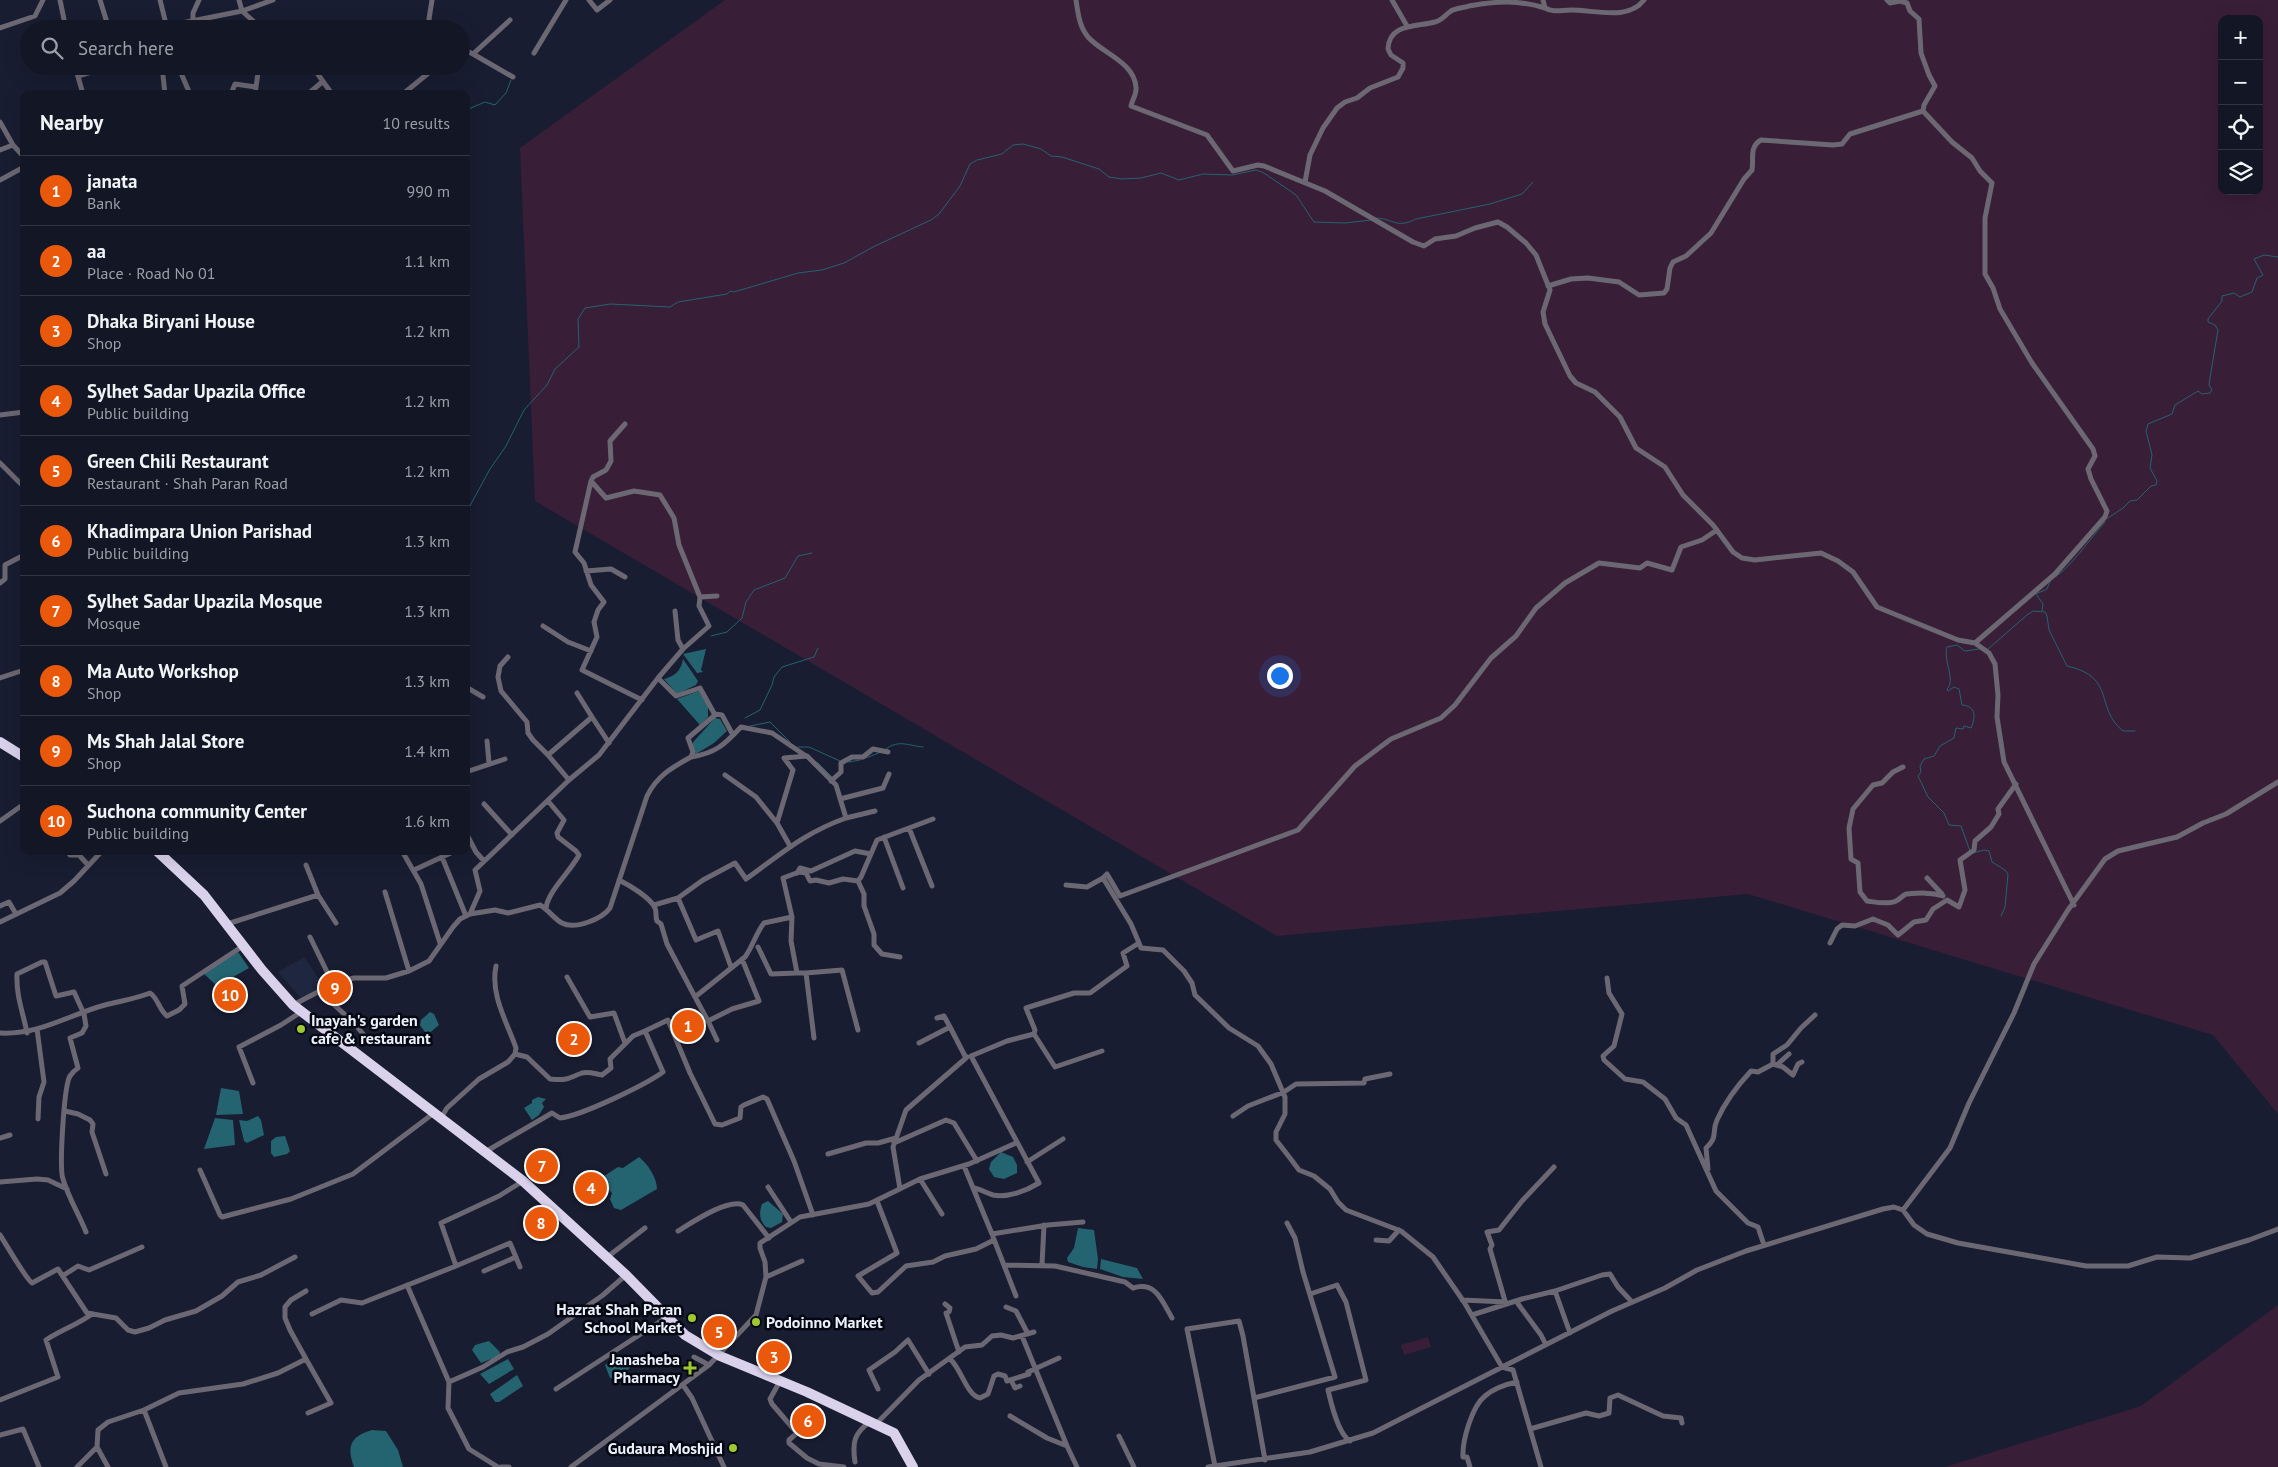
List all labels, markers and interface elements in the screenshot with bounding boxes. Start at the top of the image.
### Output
map controls [2218,15,2263,195]
button: + [2218,15,2263,60]
search box [20,20,470,75]
icon: search [38,34,66,62]
text: Search here [78,36,174,60]
button: − [2218,60,2263,105]
button: locate [2218,105,2263,150]
text: Nearby [40,109,103,136]
text: 10 results [383,113,450,133]
button: layers [2218,150,2263,195]
text: janata [87,169,137,193]
text: 1 [51,181,61,201]
text: 990 m [407,181,450,201]
text: Bank [87,193,121,213]
text: aa [87,239,106,263]
text: 2 [51,251,61,271]
text: 1.1 km [404,251,450,271]
text: Place · Road No 01 [87,263,216,283]
text: Dhaka Biryani House [87,309,255,333]
text: 3 [51,321,61,341]
text: 1.2 km [404,321,450,341]
text: Shop [87,333,121,353]
text: Sylhet Sadar Upazila Office [87,379,306,403]
text: 4 [51,391,61,411]
text: 1.2 km [404,391,450,411]
text: Public building [87,403,189,423]
text: Green Chili Restaurant [87,449,269,473]
text: 5 [51,461,61,481]
text: 1.2 km [404,461,450,481]
text: Restaurant · Shah Paran Road [87,473,288,493]
text: Khadimpara Union Parishad [87,519,312,543]
text: 6 [51,531,61,551]
text: 1.3 km [404,531,450,551]
text: Public building [87,543,189,563]
text: Sylhet Sadar Upazila Mosque [87,589,323,613]
text: 7 [51,601,61,621]
text: 1.3 km [404,601,450,621]
text: Mosque [87,613,140,633]
text: Ma Auto Workshop [87,659,239,683]
your location [1267,663,1293,689]
text: 8 [51,671,61,691]
text: 1.3 km [404,671,450,691]
text: Shop [87,683,121,703]
text: Ms Shah Jalal Store [87,729,244,753]
text: 9 [51,741,61,761]
text: 1.4 km [404,741,450,761]
text: Shop [87,753,121,773]
text: Suchona community Center [87,799,307,823]
text: 10 [47,811,65,831]
text: 1.6 km [404,811,450,831]
text: Public building [87,823,189,843]
pin: 9 [319,969,351,1007]
pin: 10 [214,976,246,1014]
pin: 1 [672,1007,704,1045]
place label: Inayah's garden cafe & restaurant [311,1010,431,1048]
pin: 2 [558,1020,590,1058]
marker: Inayah's garden cafe & restaurant [295,1023,307,1035]
pin: 7 [526,1147,558,1185]
pin: 4 [575,1169,607,1207]
pin: 8 [525,1204,557,1242]
place label: Hazrat Shah Paran School Market [556,1299,682,1337]
marker: Hazrat Shah Paran School Market [686,1312,698,1324]
place label: Podoinno Market [766,1312,883,1332]
pin: 5 [703,1313,735,1351]
marker: Podoinno Market [750,1316,762,1328]
pin: 3 [758,1338,790,1376]
place label: Janasheba Pharmacy [609,1349,680,1387]
marker: Janasheba Pharmacy [684,1362,696,1374]
pin: 6 [792,1402,824,1440]
place label: Gudaura Moshjid [608,1438,723,1458]
marker: Gudaura Moshjid [727,1442,739,1454]

